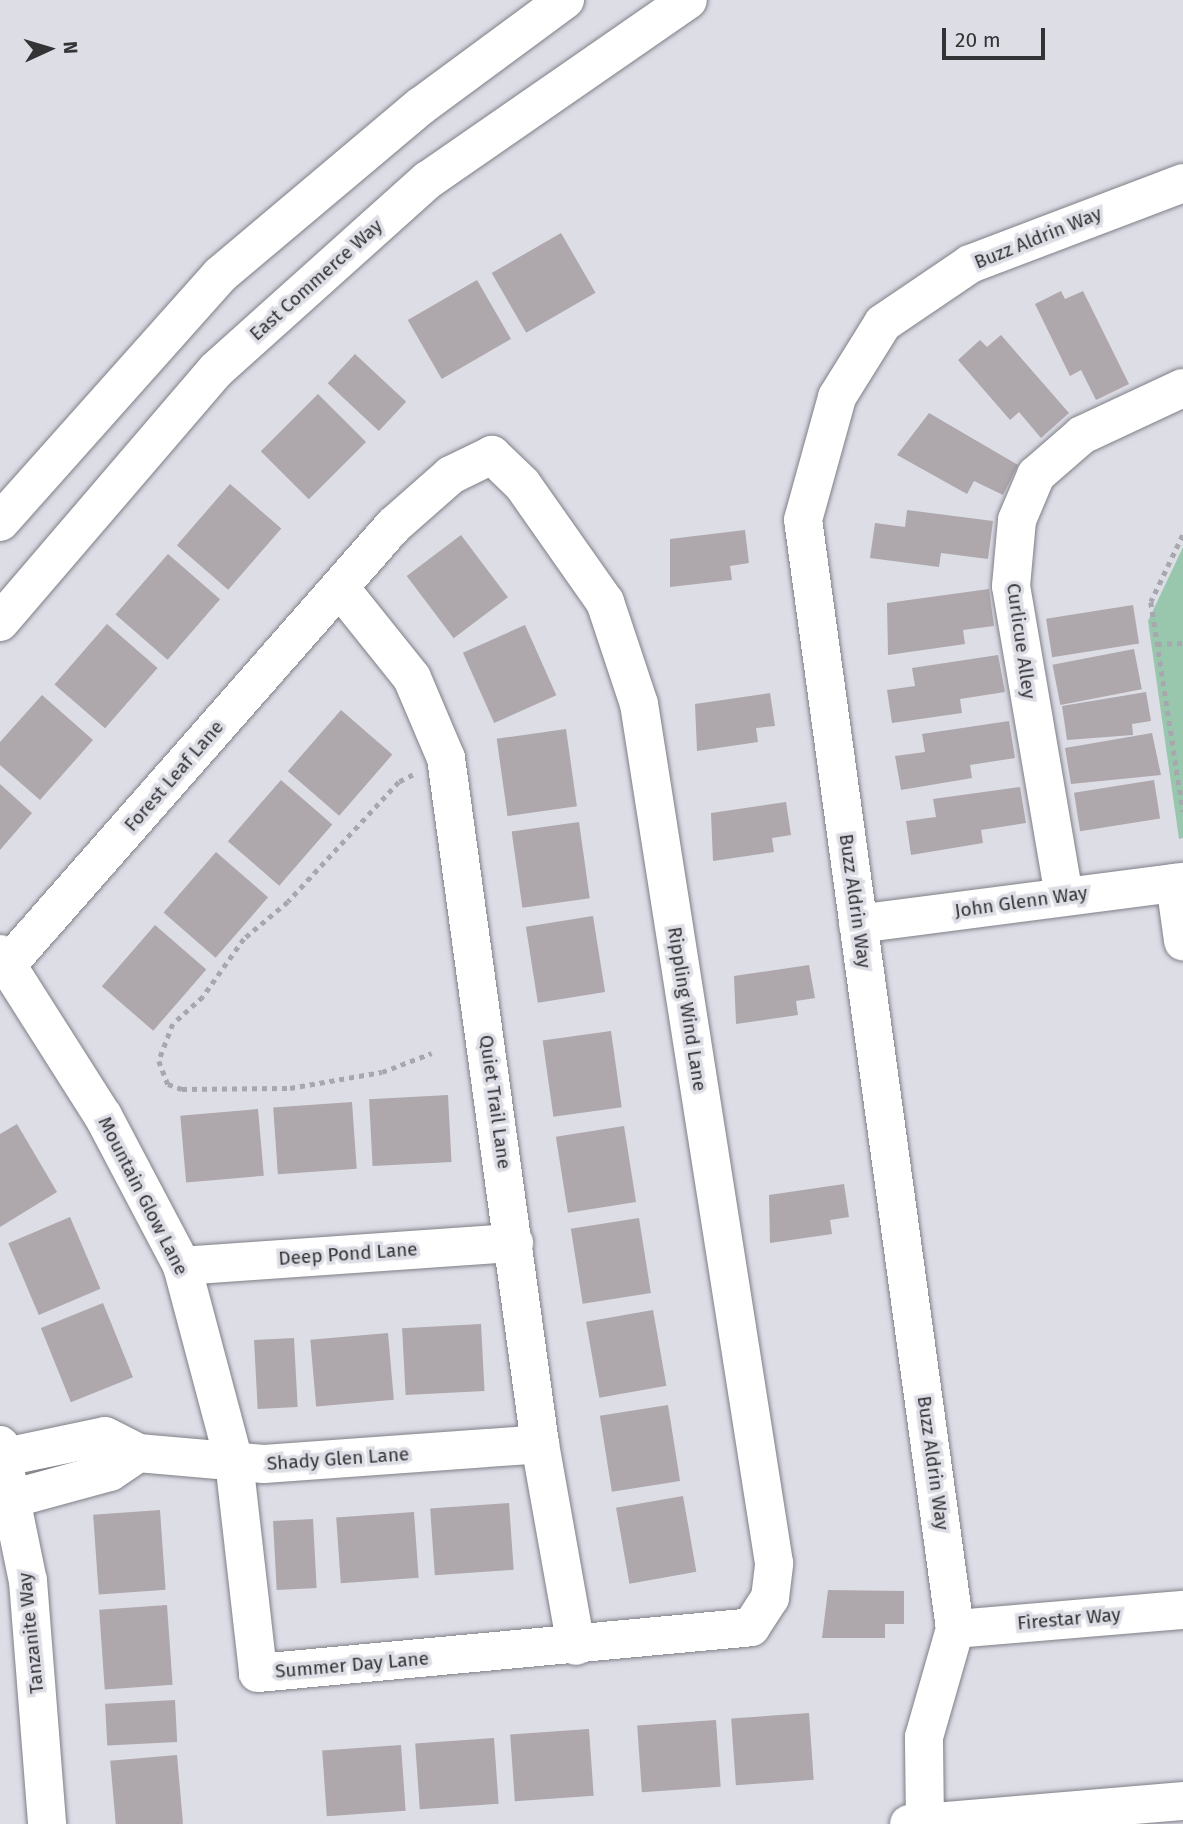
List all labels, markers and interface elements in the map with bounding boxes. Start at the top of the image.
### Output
north arrow [14,14,84,84]
scale bar [945,14,1048,58]
text: 20 m [955,27,1001,53]
text: N [59,40,82,55]
street label: Buzz Aldrin Way [971,202,1105,274]
street label: East Commerce Way [245,214,387,346]
street label: Curlicue Alley [1002,582,1040,700]
street label: Forest Leaf Lane [120,716,228,836]
street label: Buzz Aldrin Way [834,832,876,970]
street label: John Glenn Way [953,881,1089,923]
street label: Rippling Wind Lane [663,925,711,1093]
street label: Quiet Trail Lane [474,1034,516,1170]
street label: Mountain Glow Lane [93,1113,193,1279]
street label: Deep Pond Lane [278,1238,418,1270]
street label: Buzz Aldrin Way [912,1394,954,1532]
street label: Shady Glen Lane [266,1443,410,1475]
street label: Tanzanite Way [13,1571,49,1695]
street label: Firestar Way [1016,1603,1122,1635]
street label: Summer Day Lane [274,1647,430,1683]

